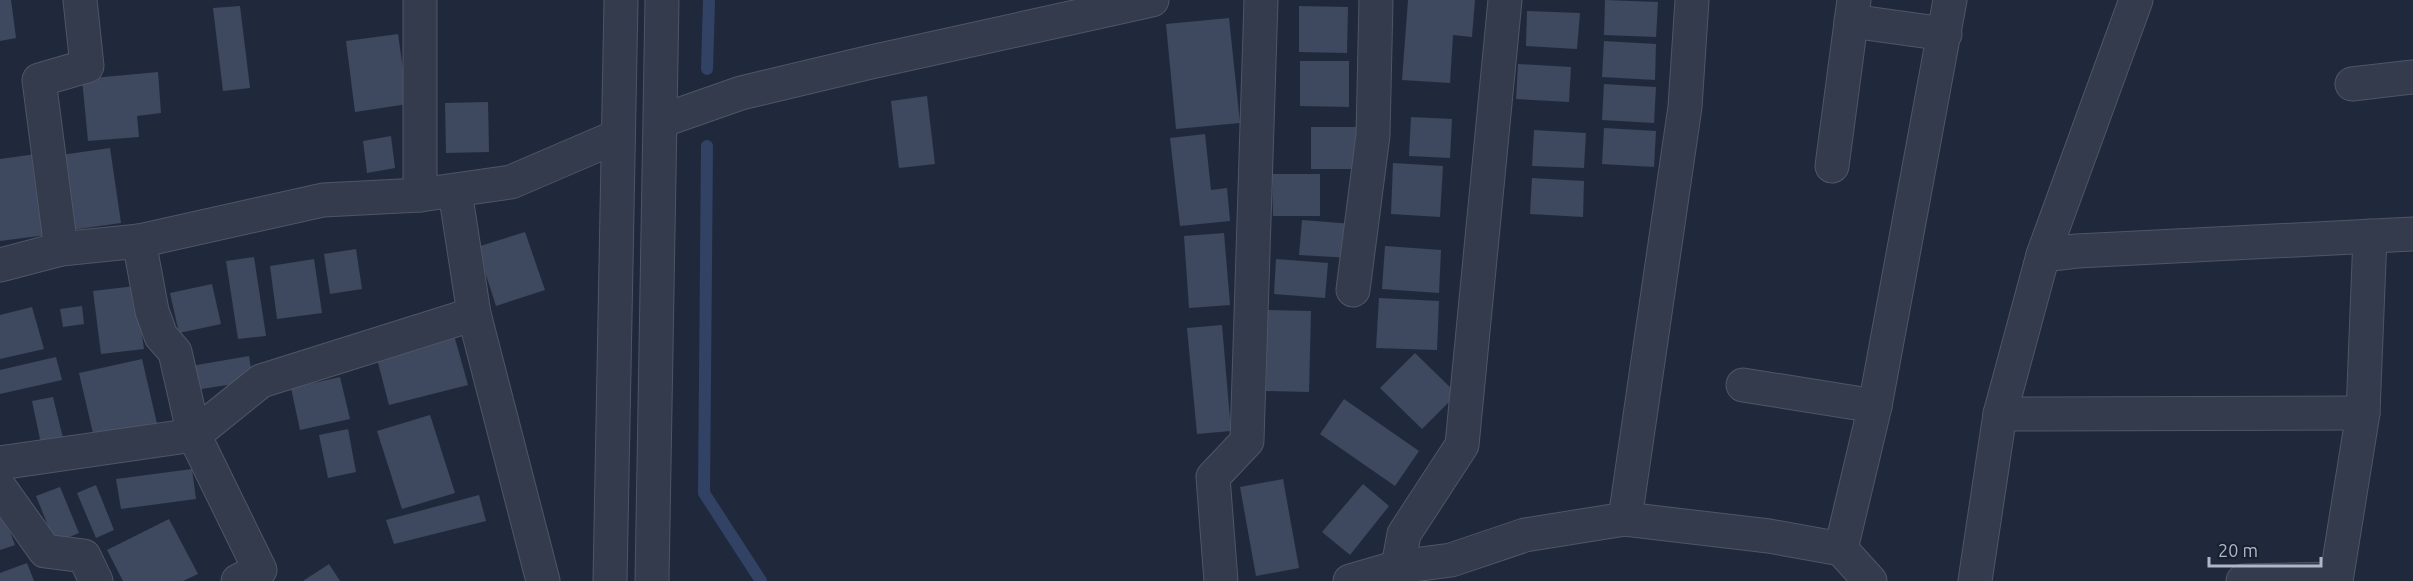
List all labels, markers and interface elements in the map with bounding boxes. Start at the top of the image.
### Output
scale bar [2209,530,2322,568]
text: 20 m [2218,540,2258,560]

